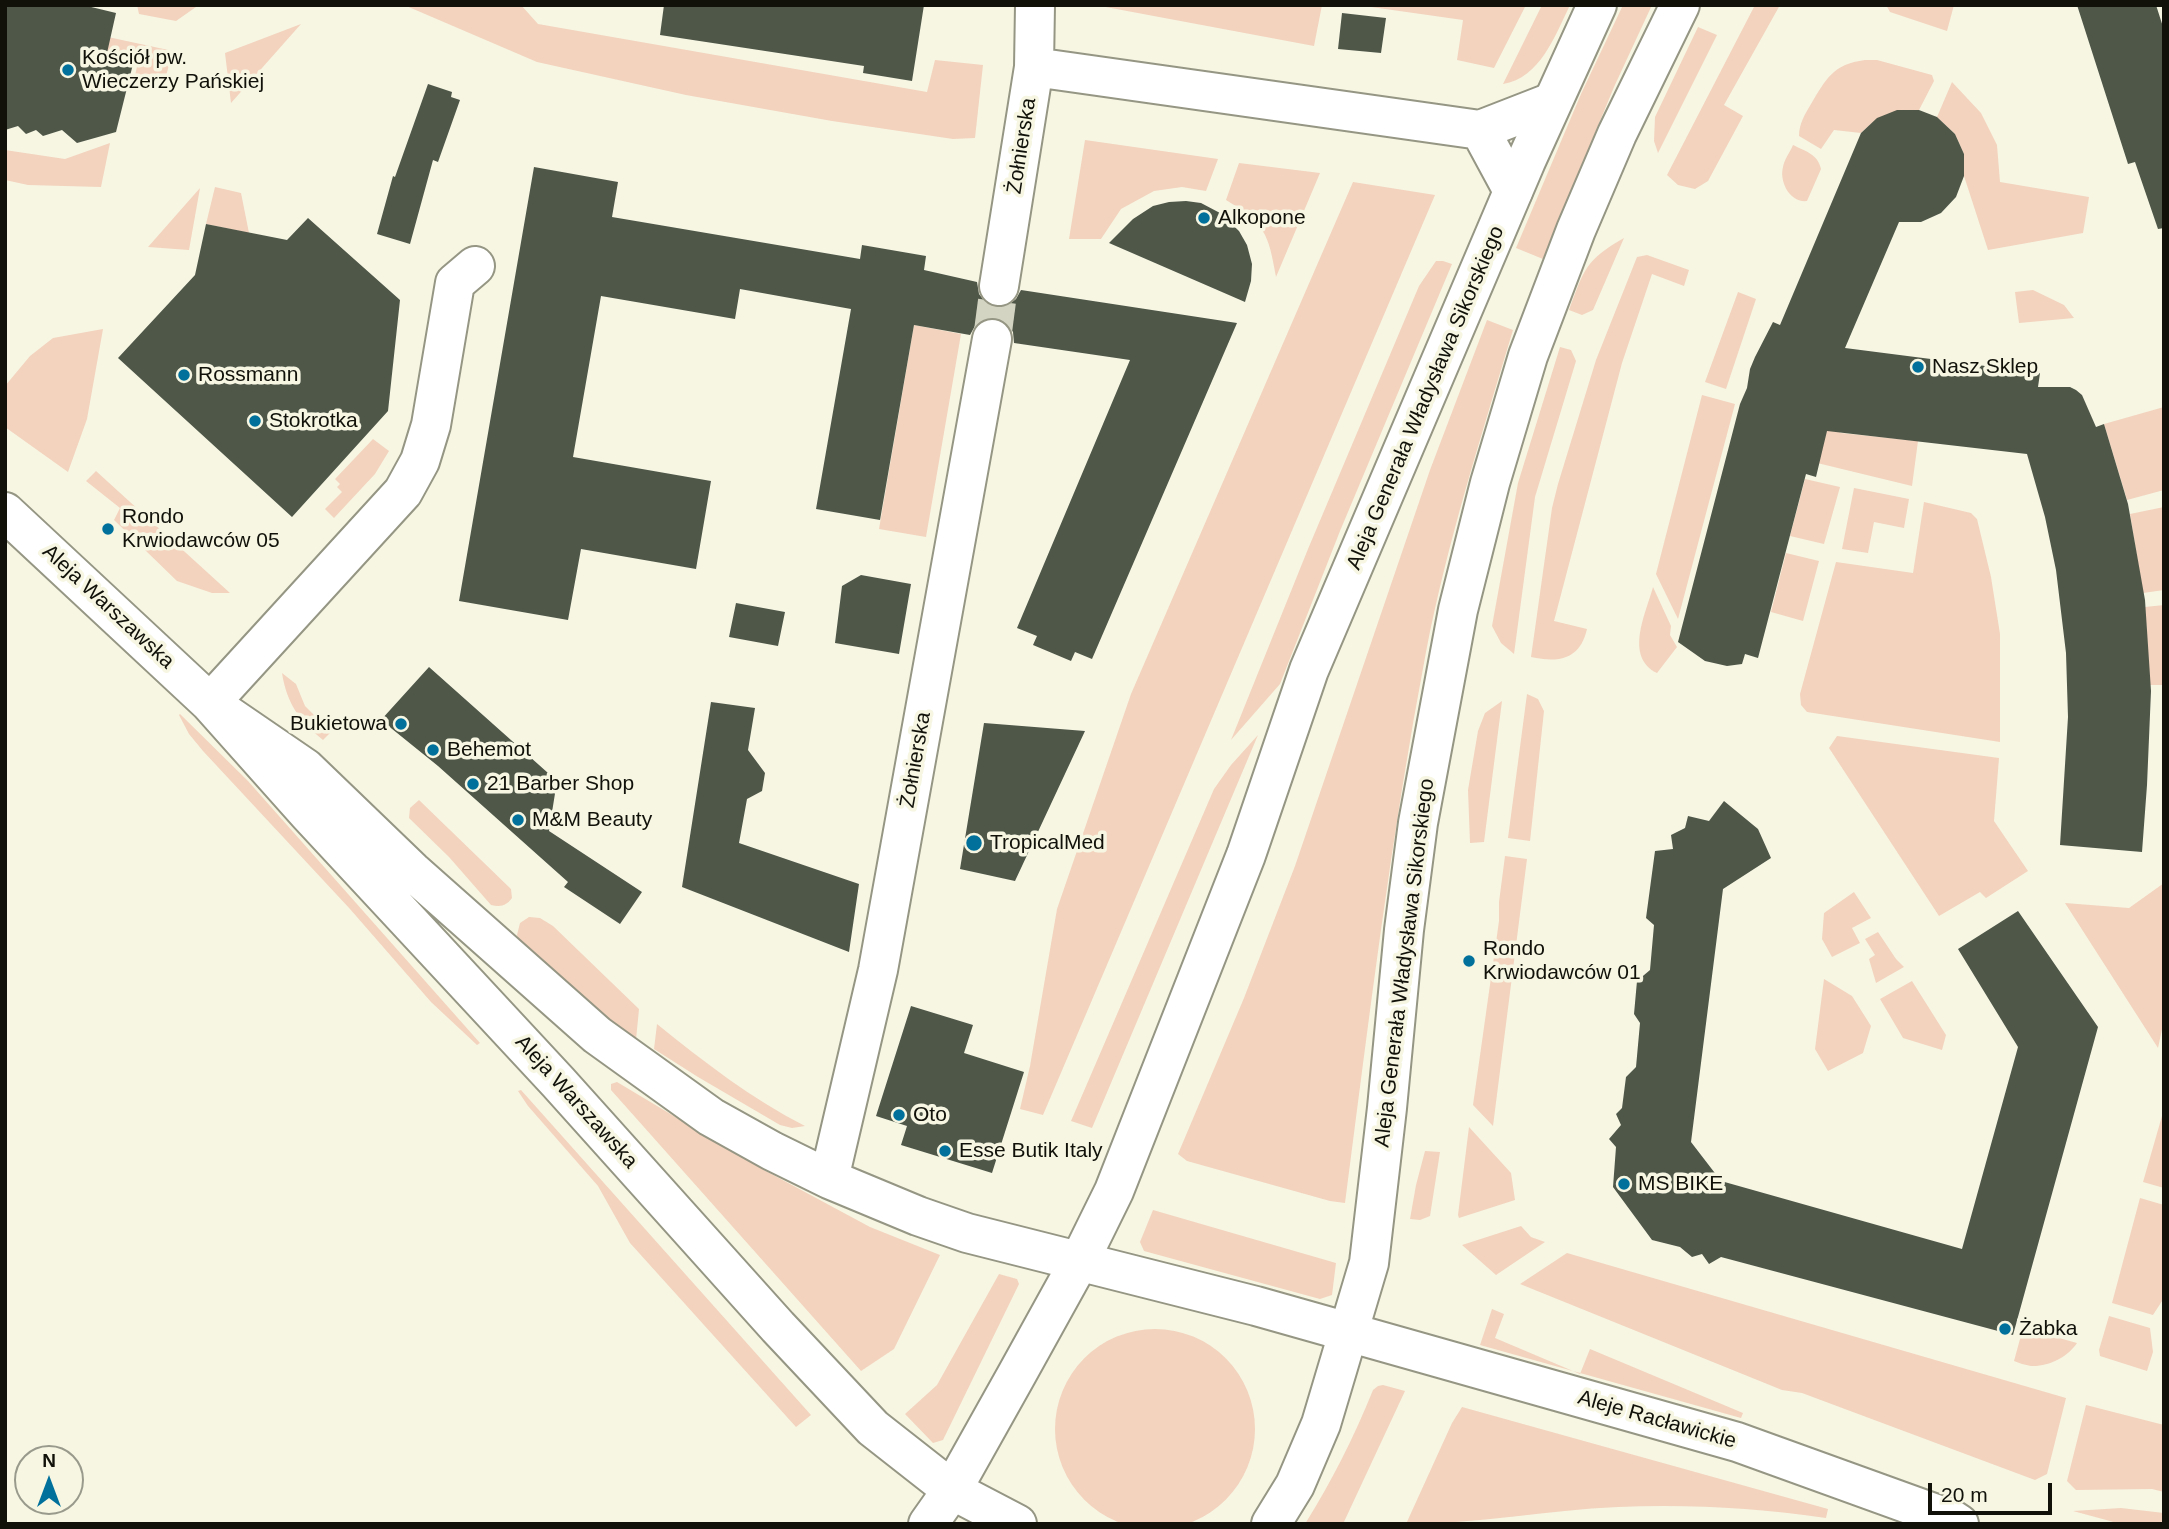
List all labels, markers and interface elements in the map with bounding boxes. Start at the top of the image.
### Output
place label: Kościół pw. Wieczerzy Pańskiej [82,45,264,95]
marker: Kościół pw. Wieczerzy Pańskiej [60,62,76,78]
street label: Żołnierska [1002,96,1042,196]
place label: Alkopone [1218,205,1306,231]
marker: Alkopone [1196,210,1212,226]
street label: Aleja Generała Władysława Sikorskiego [1342,222,1510,574]
place label: Nasz Sklep [1932,354,2038,380]
marker: Nasz Sklep [1910,359,1926,375]
place label: Rossmann [198,362,298,388]
marker: Rossmann [176,367,192,383]
place label: Stokrotka [269,408,358,434]
marker: Stokrotka [247,413,263,429]
place label: Rondo Krwiodawców 05 [122,504,280,554]
marker: Rondo Krwiodawców 05 [100,521,116,537]
street label: Aleja Warszawska [37,540,179,674]
street label: Żołnierska [895,710,937,810]
place label: Bukietowa [290,711,387,737]
marker: Bukietowa [393,716,409,732]
place label: Behemot [447,737,531,763]
marker: Behemot [425,742,441,758]
place label: 21 Barber Shop [487,771,634,797]
marker: 21 Barber Shop [465,776,481,792]
street label: Aleja Generała Władysława Sikorskiego [1370,777,1440,1149]
place label: M&M Beauty [532,807,652,833]
marker: M&M Beauty [510,812,526,828]
place label: TropicalMed [990,830,1105,856]
marker: TropicalMed [964,833,984,853]
place label: Rondo Krwiodawców 01 [1483,936,1641,986]
marker: Rondo Krwiodawców 01 [1461,953,1477,969]
street label: Aleja Warszawska [510,1030,642,1174]
place label: Oto [913,1102,947,1128]
marker: Oto [891,1107,907,1123]
place label: Esse Butik Italy [959,1138,1103,1164]
marker: Esse Butik Italy [937,1143,953,1159]
place label: MS BIKE [1638,1171,1723,1197]
marker: MS BIKE [1616,1176,1632,1192]
place label: Żabka [2019,1316,2077,1342]
marker: Żabka [1997,1321,2013,1337]
street label: Aleje Racławickie [1575,1385,1739,1455]
north arrow [14,1445,84,1515]
text: N [42,1450,56,1471]
scale bar [1931,1470,2055,1514]
text: 20 m [1941,1483,1988,1506]

